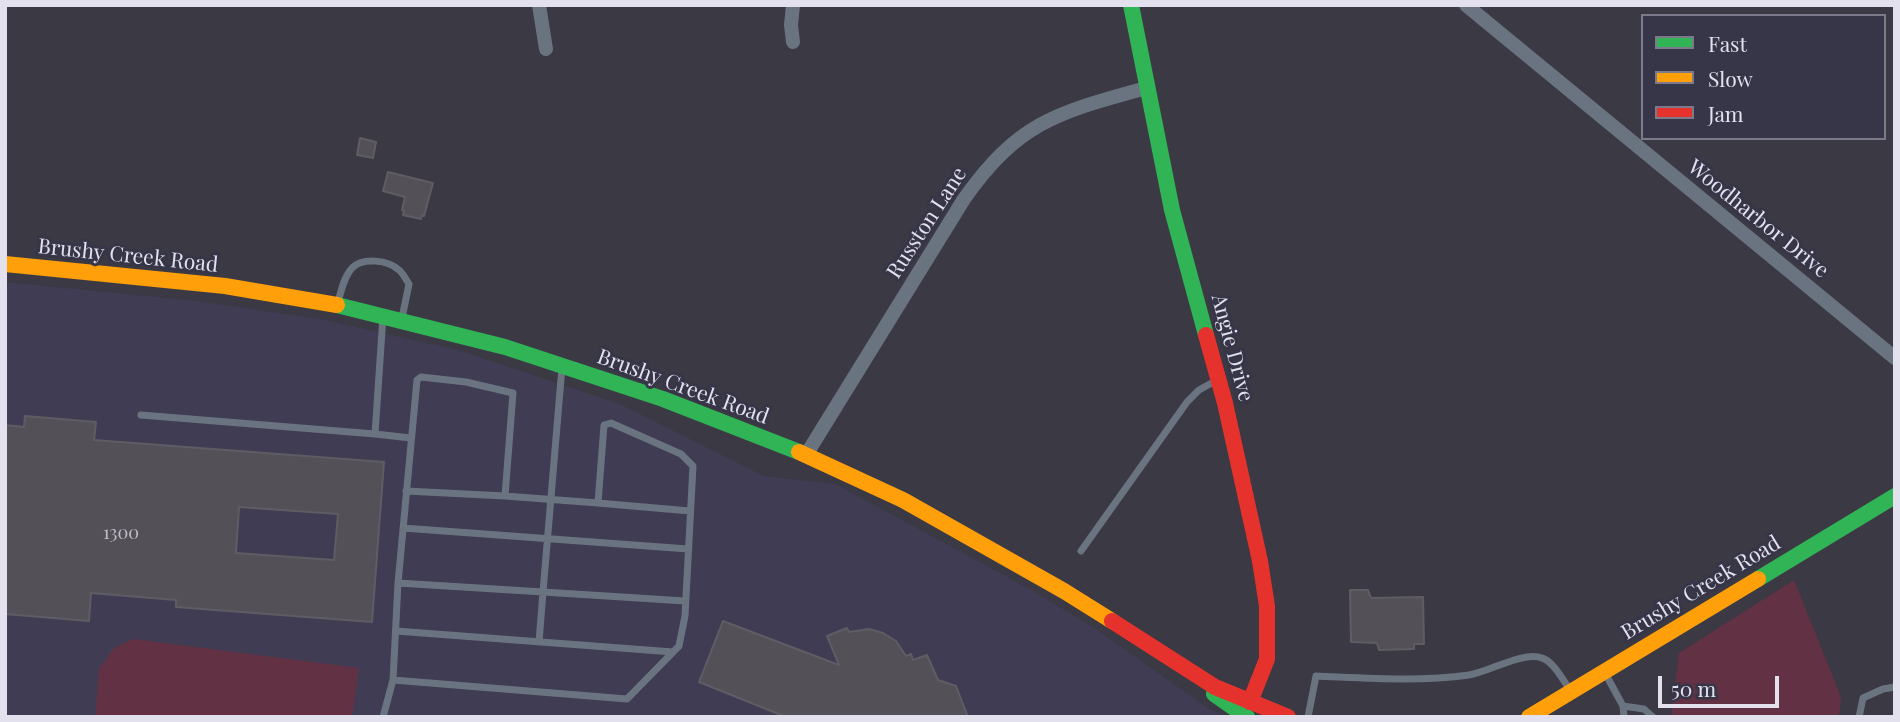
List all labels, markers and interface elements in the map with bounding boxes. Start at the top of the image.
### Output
legend [1641,14,1886,140]
text: Fast [1708,29,1747,57]
text: Slow [1708,64,1753,92]
text: Jam [1708,99,1744,127]
street label: Woodharbor Drive [1683,155,1833,283]
street label: Russton Lane [882,163,972,283]
street label: Brushy Creek Road [37,234,219,278]
street label: Angie Drive [1206,292,1258,404]
street label: Brushy Creek Road [594,344,772,430]
house number: 1300 [103,522,139,544]
street label: Brushy Creek Road [1617,531,1785,645]
scale bar [1662,662,1783,706]
text: 50 m [1671,674,1716,702]

